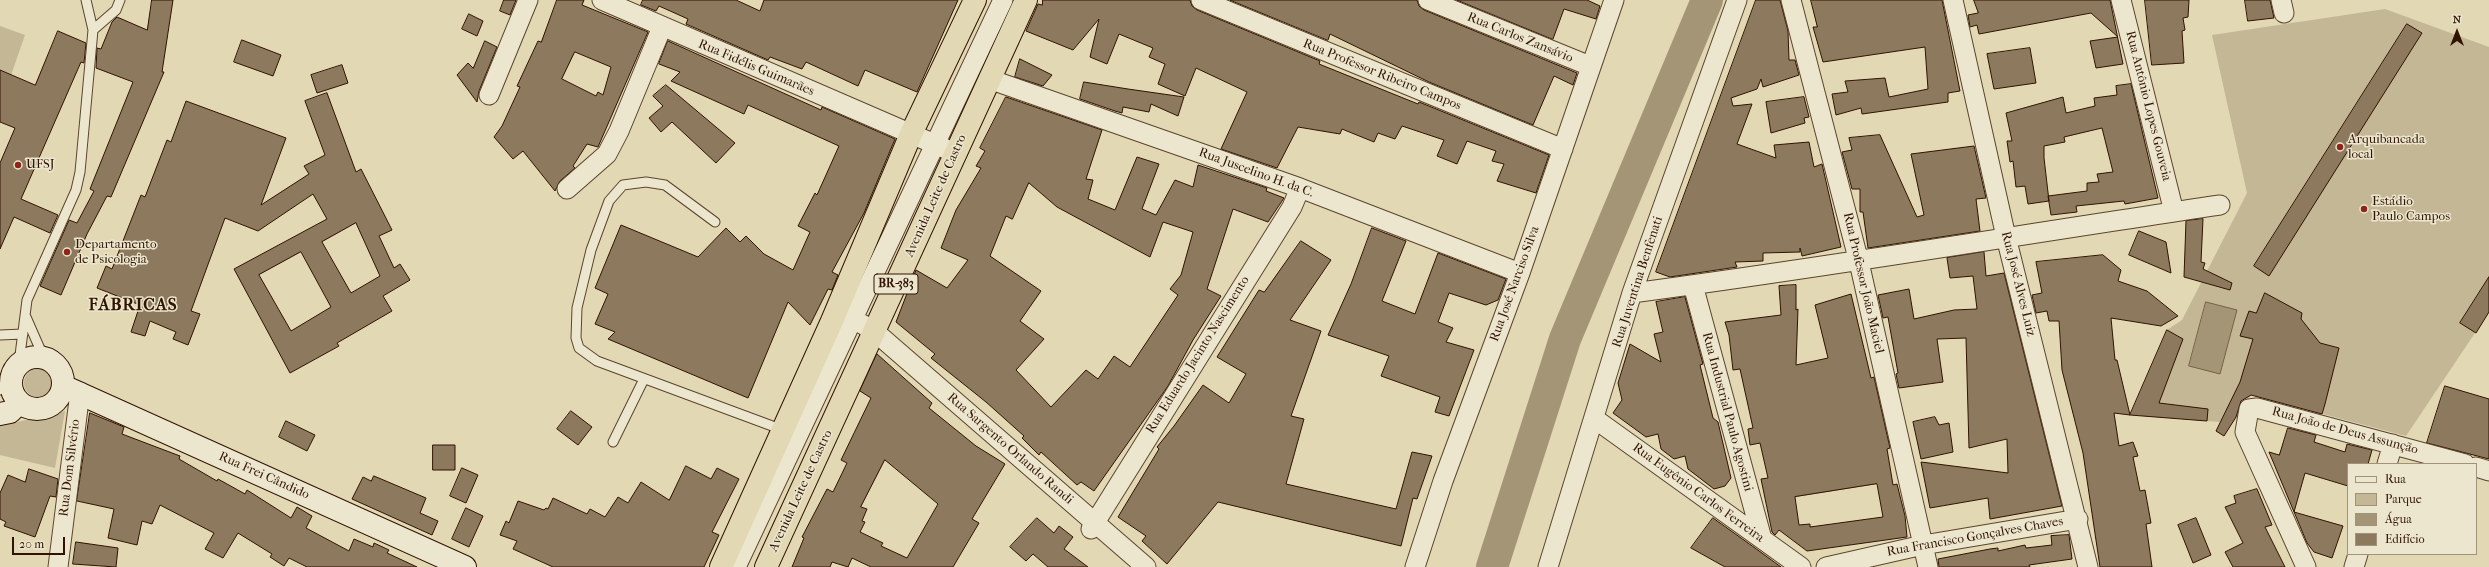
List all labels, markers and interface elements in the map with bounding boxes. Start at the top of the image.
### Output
street label: Rua Carlos Zansávio [1465,10,1575,66]
north arrow [2437,12,2477,52]
text: N [2453,13,2461,26]
street label: Rua Antônio Lopes Gouveia [2122,29,2174,183]
street label: Rua Fidélis Guimarães [696,36,816,100]
street label: Rua Professor Ribeiro Campos [1301,36,1463,114]
street label: Avenida Leite de Castro [902,132,970,260]
place label: Arquibancada local [2348,132,2425,163]
marker: Arquibancada local [2335,142,2345,152]
street label: Rua Juscelino H. da C. [1196,145,1316,201]
place label: UFSJ [26,157,55,173]
marker: UFSJ [13,160,23,170]
place label: Estádio Paulo Campos [2372,194,2450,225]
marker: Estádio Paulo Campos [2359,204,2369,214]
street label: Rua Professor João Maciel [1839,211,1887,355]
street label: Rua Juventina Benfenati [1609,214,1667,350]
street label: Rua José Narciso Silva [1487,224,1543,344]
street label: Rua José Alves Luiz [1997,230,2039,338]
place label: Departamento de Psicologia [75,237,157,268]
marker: Departamento de Psicologia [62,247,72,257]
street label: Rua Eduardo Jacinto Nascimento [1143,273,1253,437]
road number: BR-383 [874,274,918,294]
district label: FÁBRICAS [89,296,177,316]
street label: Rua Industrial Paulo Agostini [1698,331,1756,493]
street label: Rua Sargento Orlando Randi [944,390,1076,508]
street label: Rua João de Deus Assunção [2270,404,2420,458]
street label: Rua Dom Silvério [56,418,84,518]
street label: Avenida Leite de Castro [766,428,836,554]
street label: Rua Eugênio Carlos Ferreira [1629,440,1767,546]
street label: Rua Frei Cândido [216,449,312,503]
legend [2347,463,2477,555]
text: Rua [2385,472,2406,486]
text: Parque [2385,492,2422,506]
text: Água [2385,512,2412,526]
street label: Rua Francisco Gonçalves Chaves [1886,514,2064,560]
scale bar [14,529,67,555]
text: Edifício [2385,532,2425,546]
text: 20 m [19,537,44,551]

